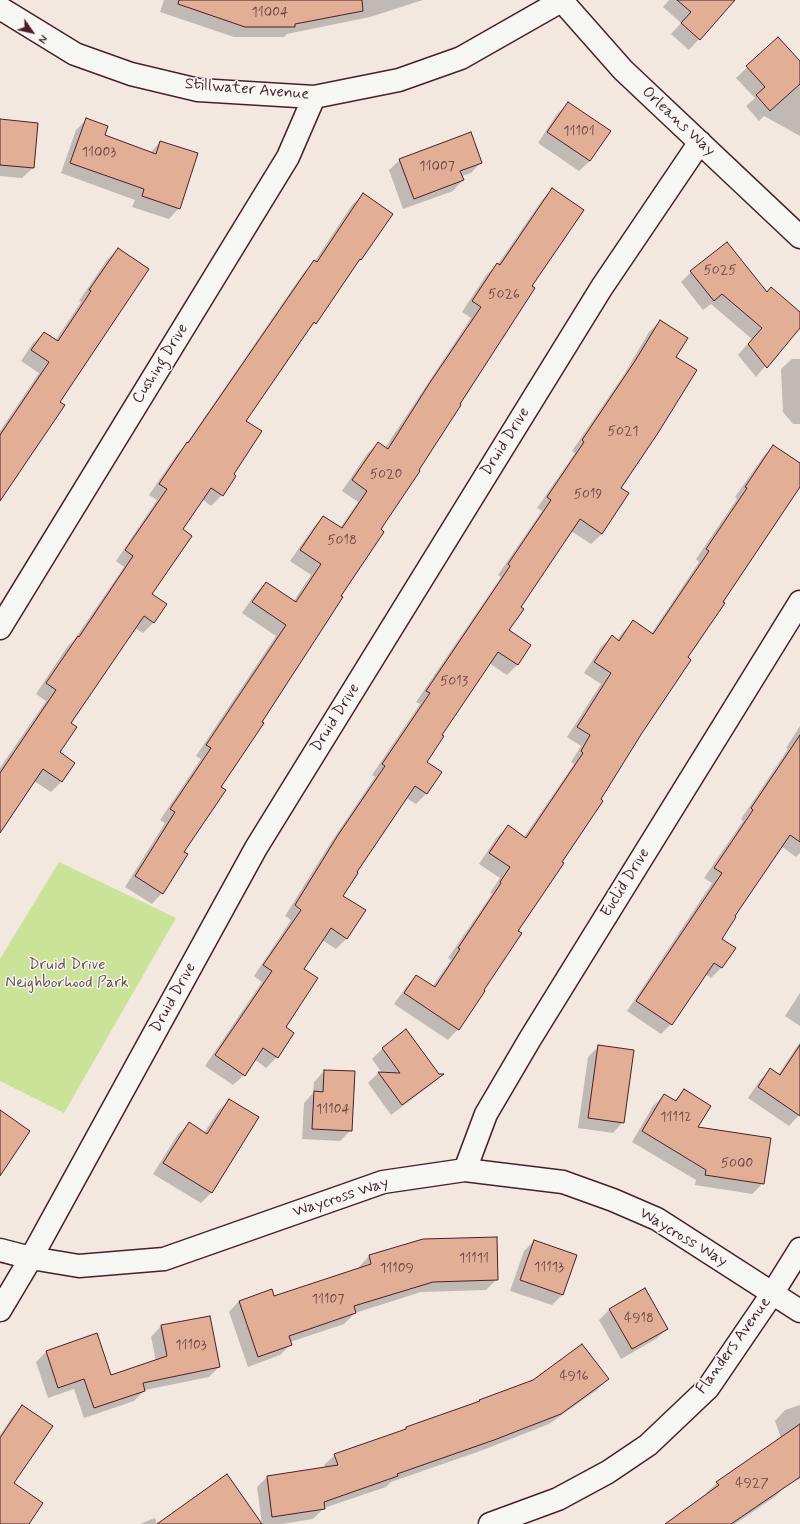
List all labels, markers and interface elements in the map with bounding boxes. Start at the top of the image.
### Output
house number: 11004 [251,5,289,21]
north arrow [12,12,52,52]
text: N [34,32,50,46]
street label: Stillwater Avenue [184,75,310,105]
street label: Orleans Way [637,83,719,161]
house number: 11101 [563,124,595,140]
house number: 11003 [82,145,116,161]
house number: 11007 [419,159,455,175]
house number: 5025 [703,263,737,279]
house number: 5026 [488,287,520,303]
street label: Cushing Drive [129,320,193,408]
street label: Druid Drive [477,404,535,480]
house number: 5021 [607,424,639,440]
house number: 5020 [370,467,402,483]
house number: 5019 [574,487,602,503]
house number: 5018 [327,533,357,549]
house number: 5013 [440,674,468,690]
street label: Druid Drive [307,680,365,756]
street label: Euclid Drive [597,845,655,921]
park label: Druid Drive Neighborhood Park [5,956,129,994]
street label: Druid Drive [147,960,201,1036]
house number: 11104 [316,1102,350,1118]
house number: 11112 [660,1110,692,1126]
house number: 5000 [721,1156,753,1172]
street label: Waycross Way [291,1174,391,1222]
street label: Waycross Way [635,1204,731,1272]
house number: 11111 [459,1251,489,1267]
house number: 11113 [534,1260,564,1276]
house number: 11109 [380,1261,414,1277]
house number: 11107 [312,1292,344,1308]
street label: Flanders Avenue [692,1294,776,1398]
house number: 4918 [624,1311,654,1327]
house number: 11103 [175,1338,207,1354]
house number: 4916 [559,1369,589,1385]
house number: 4927 [735,1476,769,1492]

